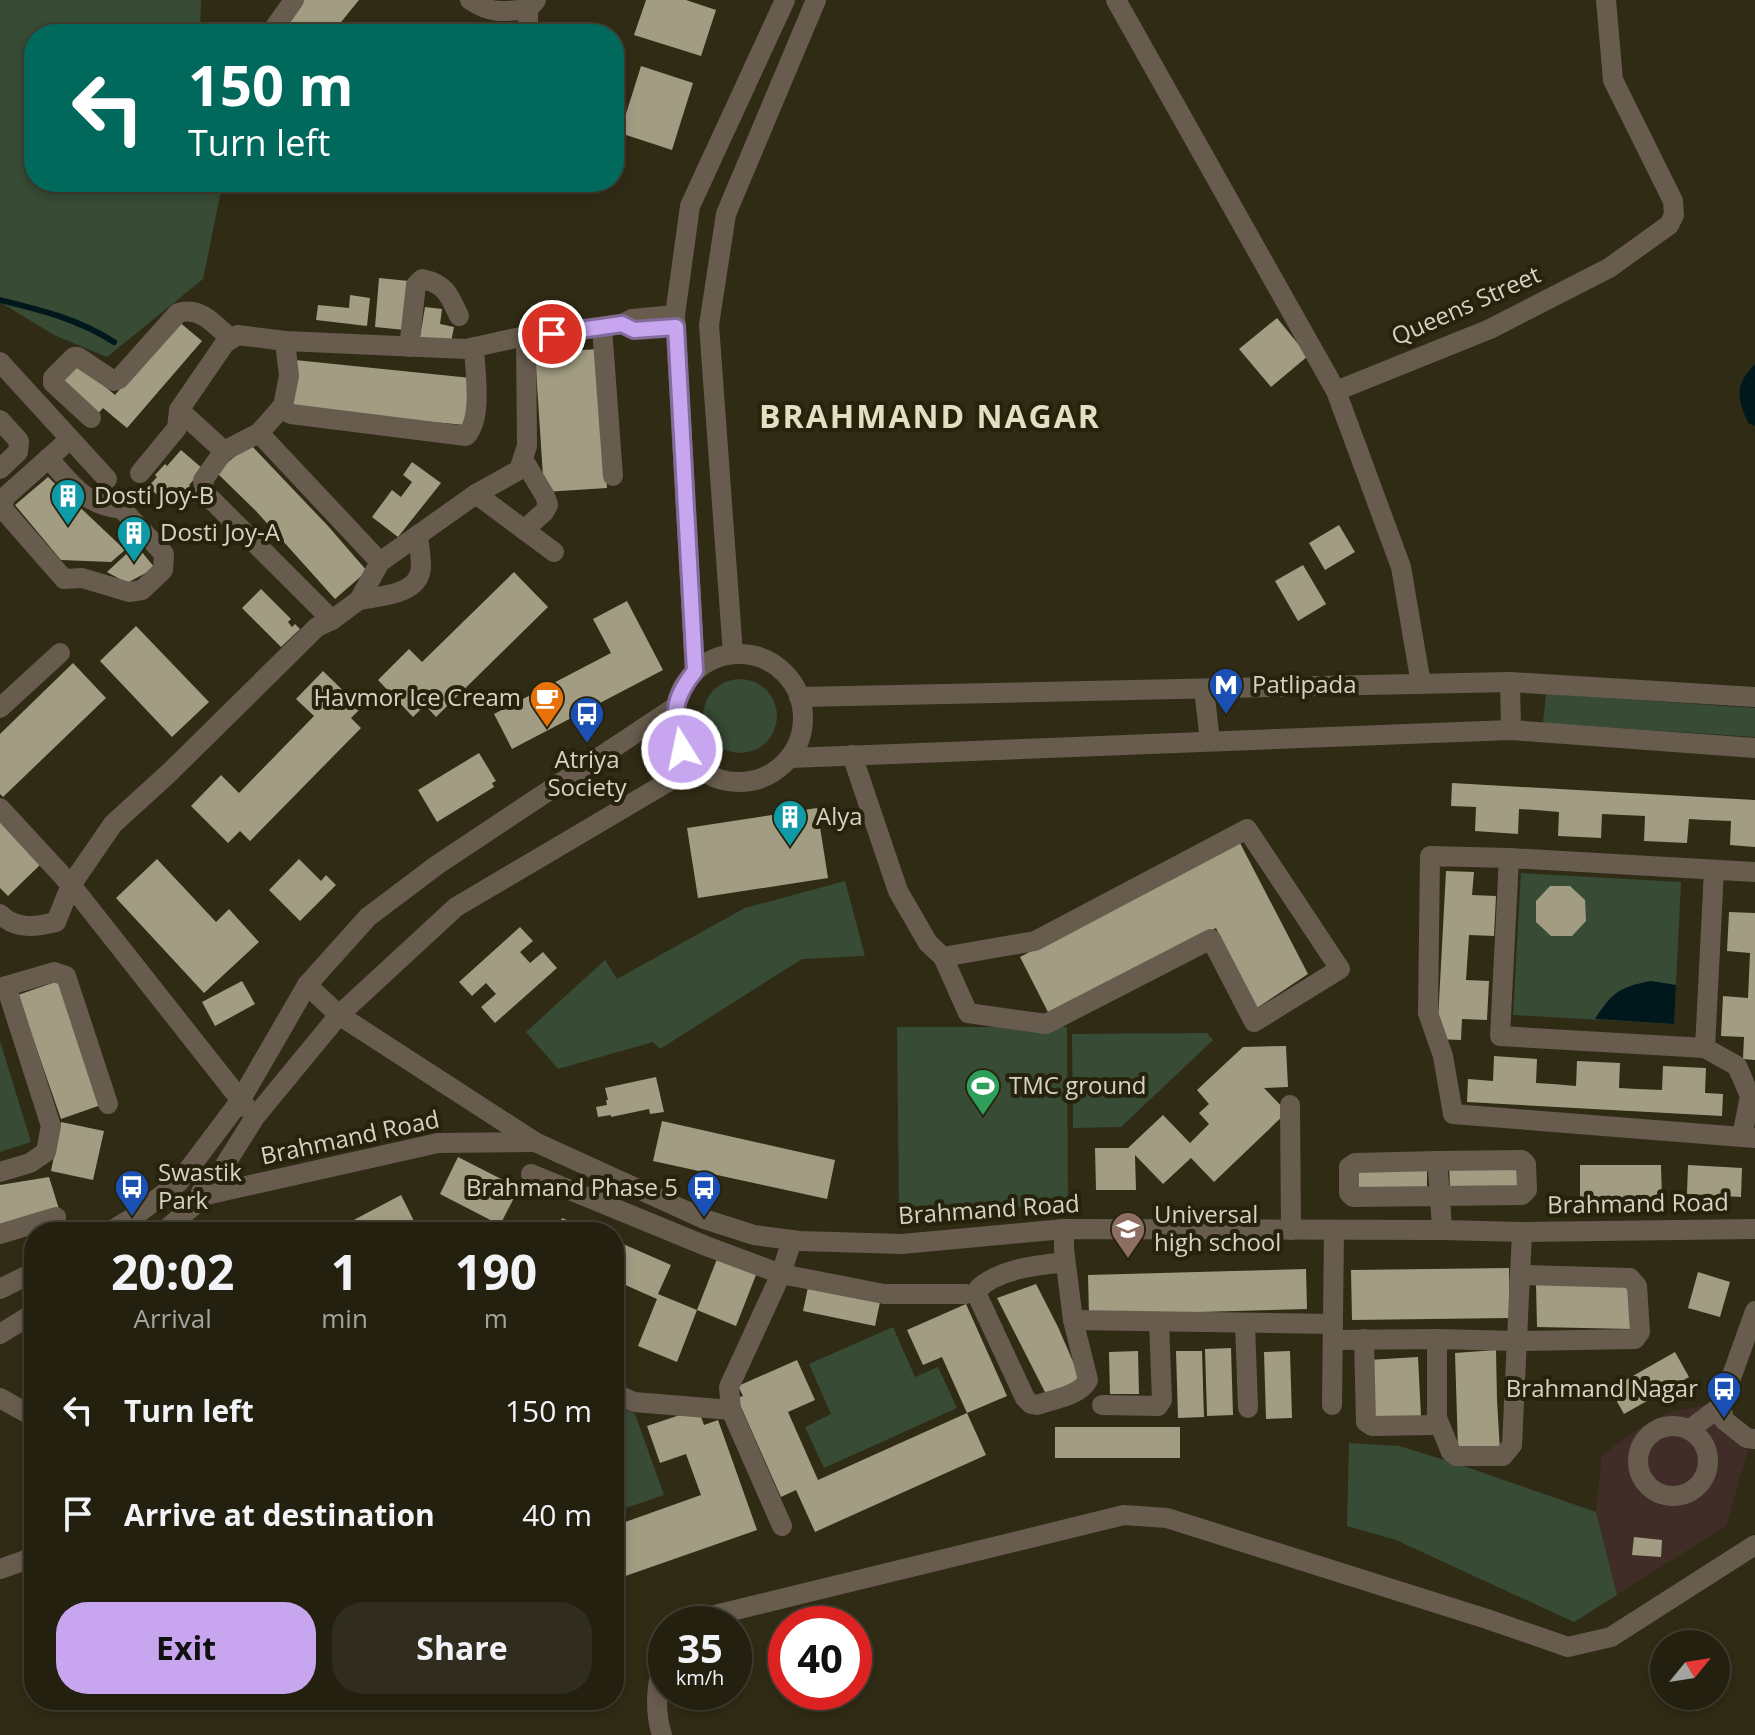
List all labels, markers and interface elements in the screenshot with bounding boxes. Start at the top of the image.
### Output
text: 150 m [188,46,354,122]
icon: left [56,56,160,160]
text: Turn left [188,118,330,167]
street label: Queens Street [1386,257,1545,352]
pin [518,300,586,368]
icon: arrive [530,312,574,356]
district label: BRAHMAND NAGAR [759,394,1101,437]
building icon: Dosti Joy-B [49,477,87,527]
place label: Dosti Joy-B [94,478,214,511]
building icon: Dosti Joy-A [115,514,153,564]
place label: Dosti Joy-A [160,515,281,548]
metro station icon: Patlipada [1207,666,1245,716]
place label: Patlipada [1252,667,1356,700]
cafe icon: Havmor Ice Cream [528,679,566,729]
place label: Havmor Ice Cream [313,680,521,713]
bus stop icon: Atriya Society [568,695,606,745]
position arrow [640,707,724,791]
place label: Atriya Society [547,742,628,803]
building icon: Alya [771,798,809,848]
place label: Alya [816,799,863,832]
sports icon: TMC ground [964,1067,1002,1117]
place label: TMC ground [1009,1068,1147,1101]
street label: Brahmand Road [257,1101,442,1172]
place label: Swastik Park [158,1155,242,1216]
bus stop icon: Swastik Park [113,1168,151,1218]
bus stop icon: Brahmand Phase 5 [685,1169,723,1219]
place label: Brahmand Phase 5 [466,1170,678,1203]
street label: Brahmand Road [1547,1184,1729,1221]
street label: Brahmand Road [897,1186,1081,1231]
place label: Universal high school [1154,1197,1281,1258]
school or university icon: Universal high school [1109,1210,1147,1260]
text: 20:02 [111,1239,234,1304]
text: 1 [331,1239,358,1304]
text: 190 [455,1239,537,1304]
text: Arrival [133,1300,212,1336]
text: min [321,1300,368,1336]
text: m [484,1300,508,1336]
bus stop icon: Brahmand Nagar [1705,1370,1743,1420]
place label: Brahmand Nagar [1506,1371,1698,1404]
icon: left [56,1388,100,1432]
text: Turn left [124,1390,254,1431]
text: 150 m [505,1390,592,1431]
icon: arrive [56,1492,100,1536]
text: Arrive at destination [124,1494,435,1535]
text: 40 m [522,1494,592,1535]
button: Exit [56,1602,316,1694]
button: Share [332,1602,592,1694]
speed limit sign: 40 [768,1606,872,1710]
text: 35 [677,1620,723,1675]
north arrow [1650,1630,1730,1710]
map controls [1650,1630,1730,1710]
text: km/h [676,1664,724,1691]

